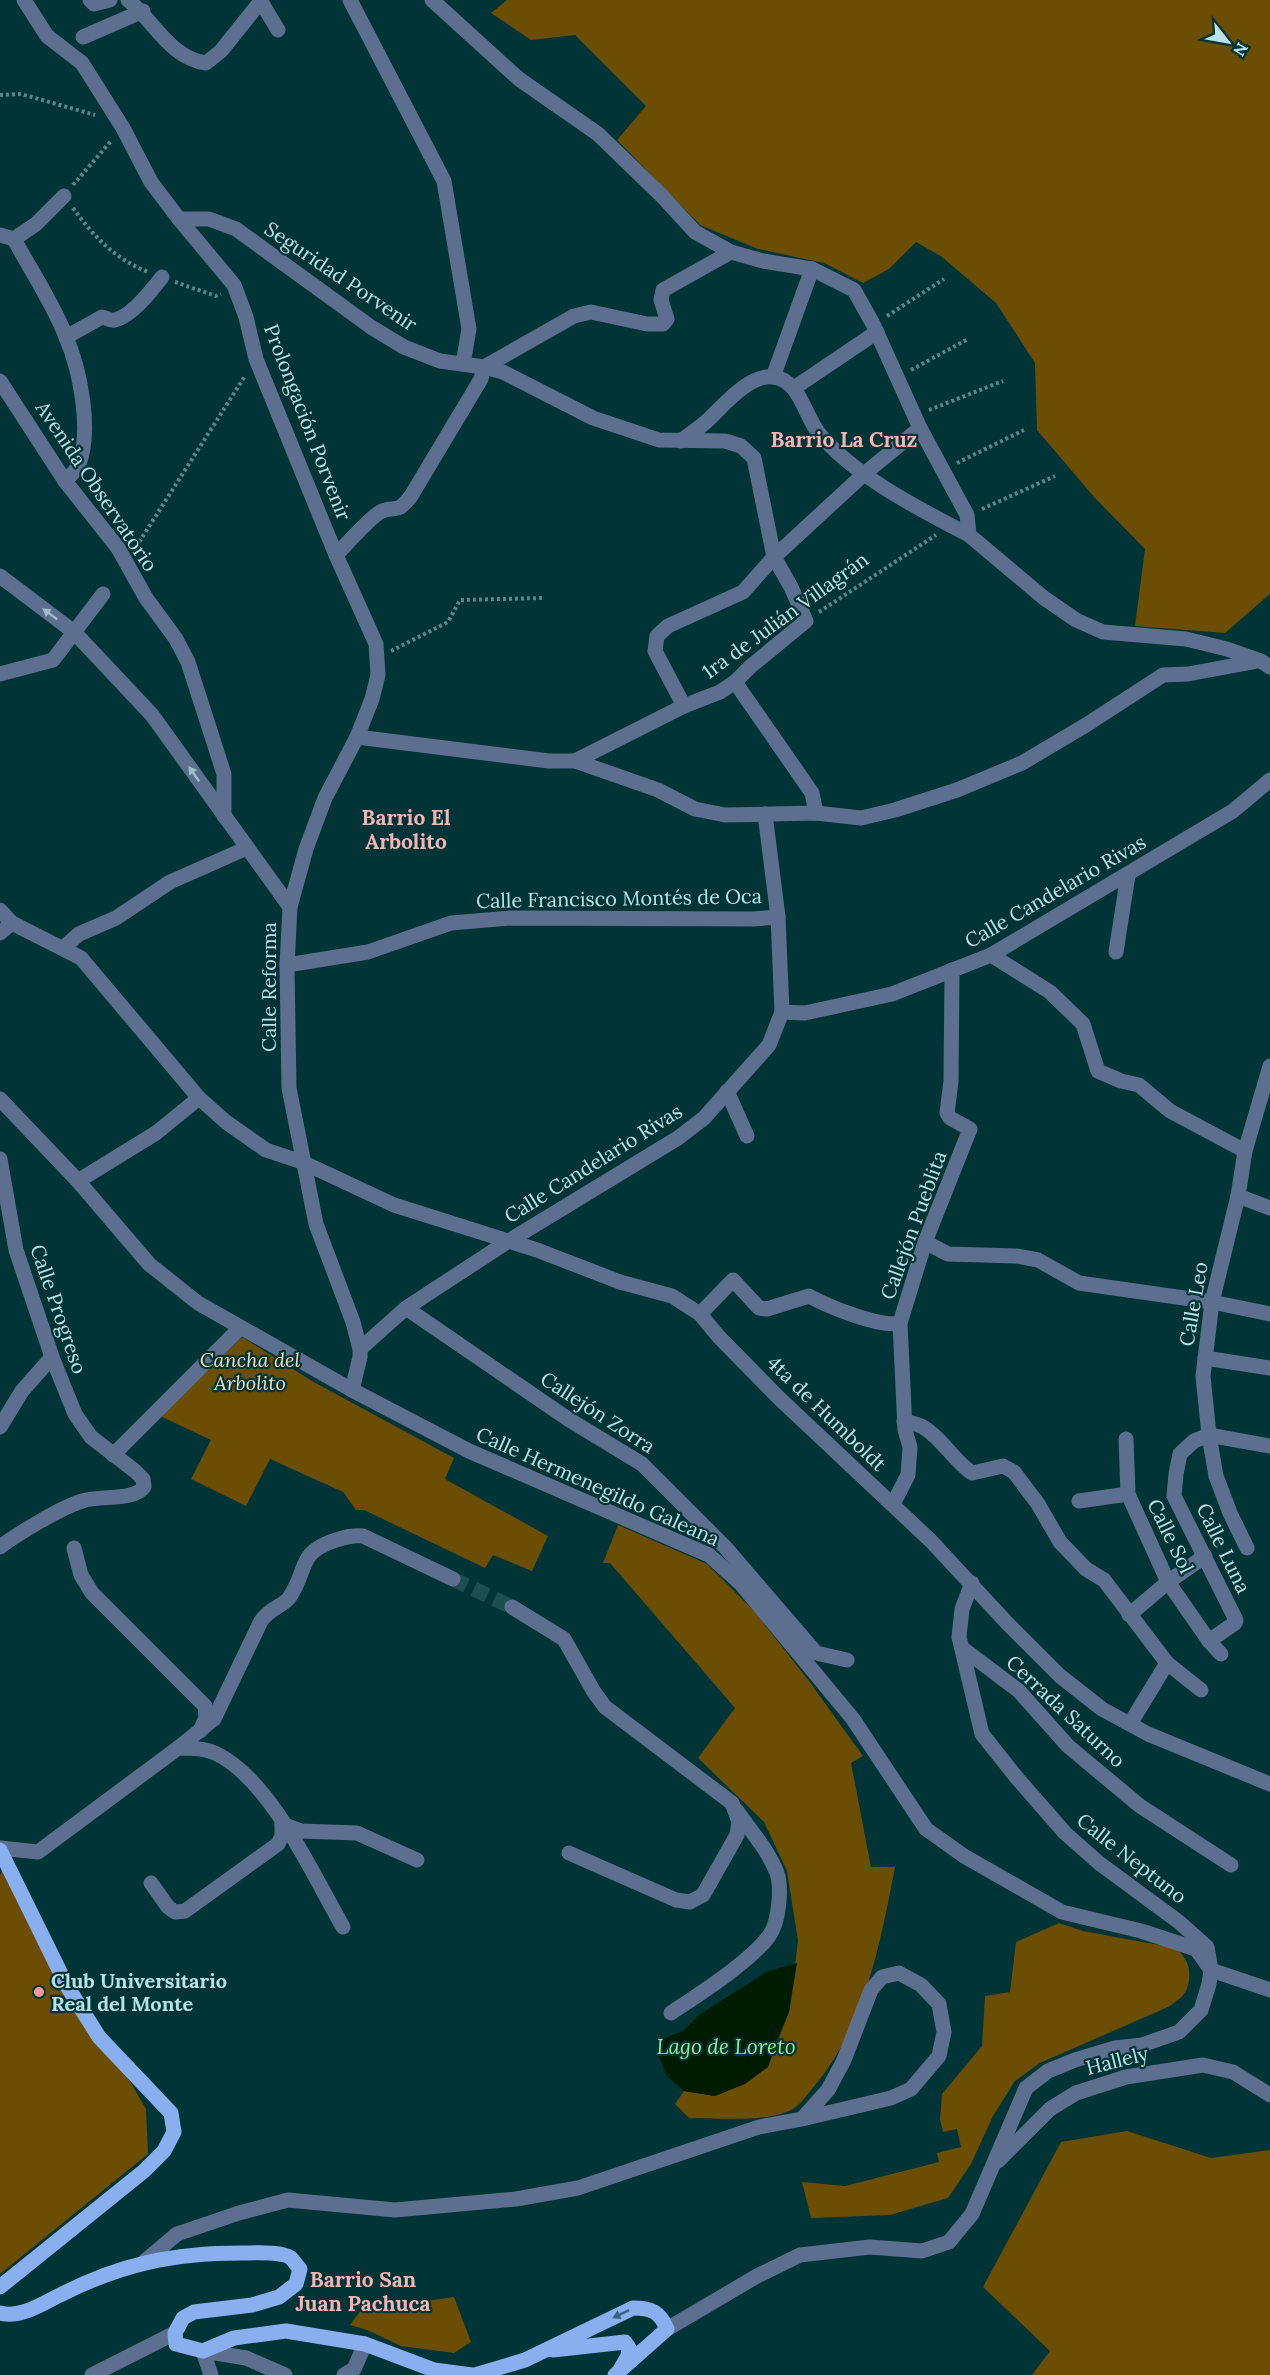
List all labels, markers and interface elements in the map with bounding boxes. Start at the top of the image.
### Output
north arrow [1198,12,1258,72]
text: N [1229,39,1253,60]
street label: Seguridad Porvenir [260,216,422,336]
street label: Prolongación Porvenir [259,320,357,524]
street label: Avenida Observatorio [30,395,163,576]
district label: Barrio La Cruz [771,426,918,453]
street label: 1ra de Julián Villagrán [697,546,873,684]
one-way arrow [43,609,58,621]
one-way arrow [189,766,200,782]
district label: Barrio El Arbolito [362,804,451,855]
street label: Calle Candelario Rivas [960,829,1150,953]
street label: Calle Francisco Montés de Oca [476,883,762,913]
street label: Calle Reforma [256,922,281,1052]
street label: Calle Candelario Rivas [499,1098,687,1228]
street label: Callejón Pueblita [875,1147,951,1303]
street label: Calle Progreso [25,1241,93,1377]
street label: Calle Leo [1173,1260,1213,1348]
park label: Cancha del Arbolito [200,1347,301,1395]
street label: 4ta de Humboldt [762,1350,892,1476]
street label: Callejón Zorra [536,1366,660,1458]
street label: Calle Hermenegildo Galeana [472,1421,724,1551]
street label: Calle Sol [1142,1495,1200,1577]
street label: Calle Luna [1191,1499,1257,1597]
street label: Cerrada Saturno [1001,1649,1131,1773]
street label: Calle Neptuno [1072,1807,1192,1909]
place label: Club Universitario Real del Monte [51,1968,227,2016]
marker: Club Universitario Real del Monte [32,1985,46,1999]
water label: Lago de Loreto [656,2033,796,2060]
street label: Hallely [1083,2040,1151,2080]
district label: Barrio San Juan Pachuca [296,2266,430,2317]
one-way arrow [613,2309,630,2318]

